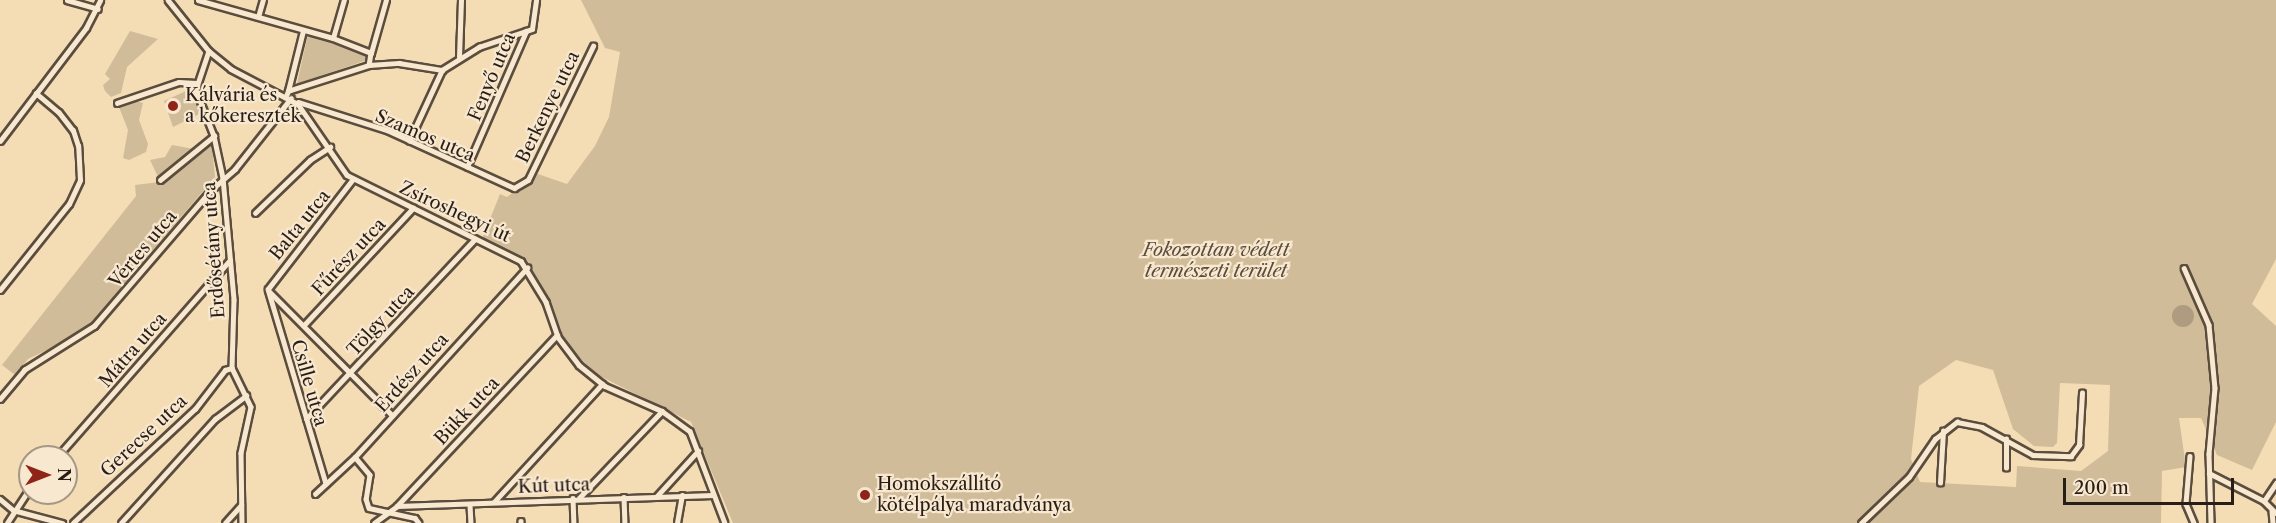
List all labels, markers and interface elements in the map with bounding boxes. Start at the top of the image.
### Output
street label: Fenyő utca [464,30,520,124]
street label: Berkenye utca [512,48,584,166]
place label: Kálvária és a kőkeresztek [185,85,301,128]
marker: Kálvária és a kőkeresztek [166,99,180,113]
street label: Szamos utca [372,105,478,167]
street label: Zsíroshegyi út [396,177,514,247]
street label: Erdősétány utca [198,181,230,319]
street label: Balta utca [265,185,335,265]
street label: Vértes utca [104,206,182,292]
street label: Fűrész utca [308,214,390,300]
park label: Fokozottan védett természeti terület [1143,240,1289,282]
street label: Tölgy utca [343,281,419,361]
street label: Mátra utca [95,308,171,392]
street label: Erdész utca [371,329,453,417]
street label: Csille utca [286,337,332,429]
street label: Bükk utca [430,372,504,450]
street label: Gerecse utca [96,390,192,482]
north arrow [18,445,78,505]
scale bar [2066,466,2237,504]
text: N [54,468,74,482]
street label: Kút utca [517,474,591,498]
place label: Homokszállító kötélpálya maradványa [877,474,1072,516]
text: 200 m [2074,477,2129,499]
marker: Homokszállító kötélpálya maradványa [858,488,872,502]

